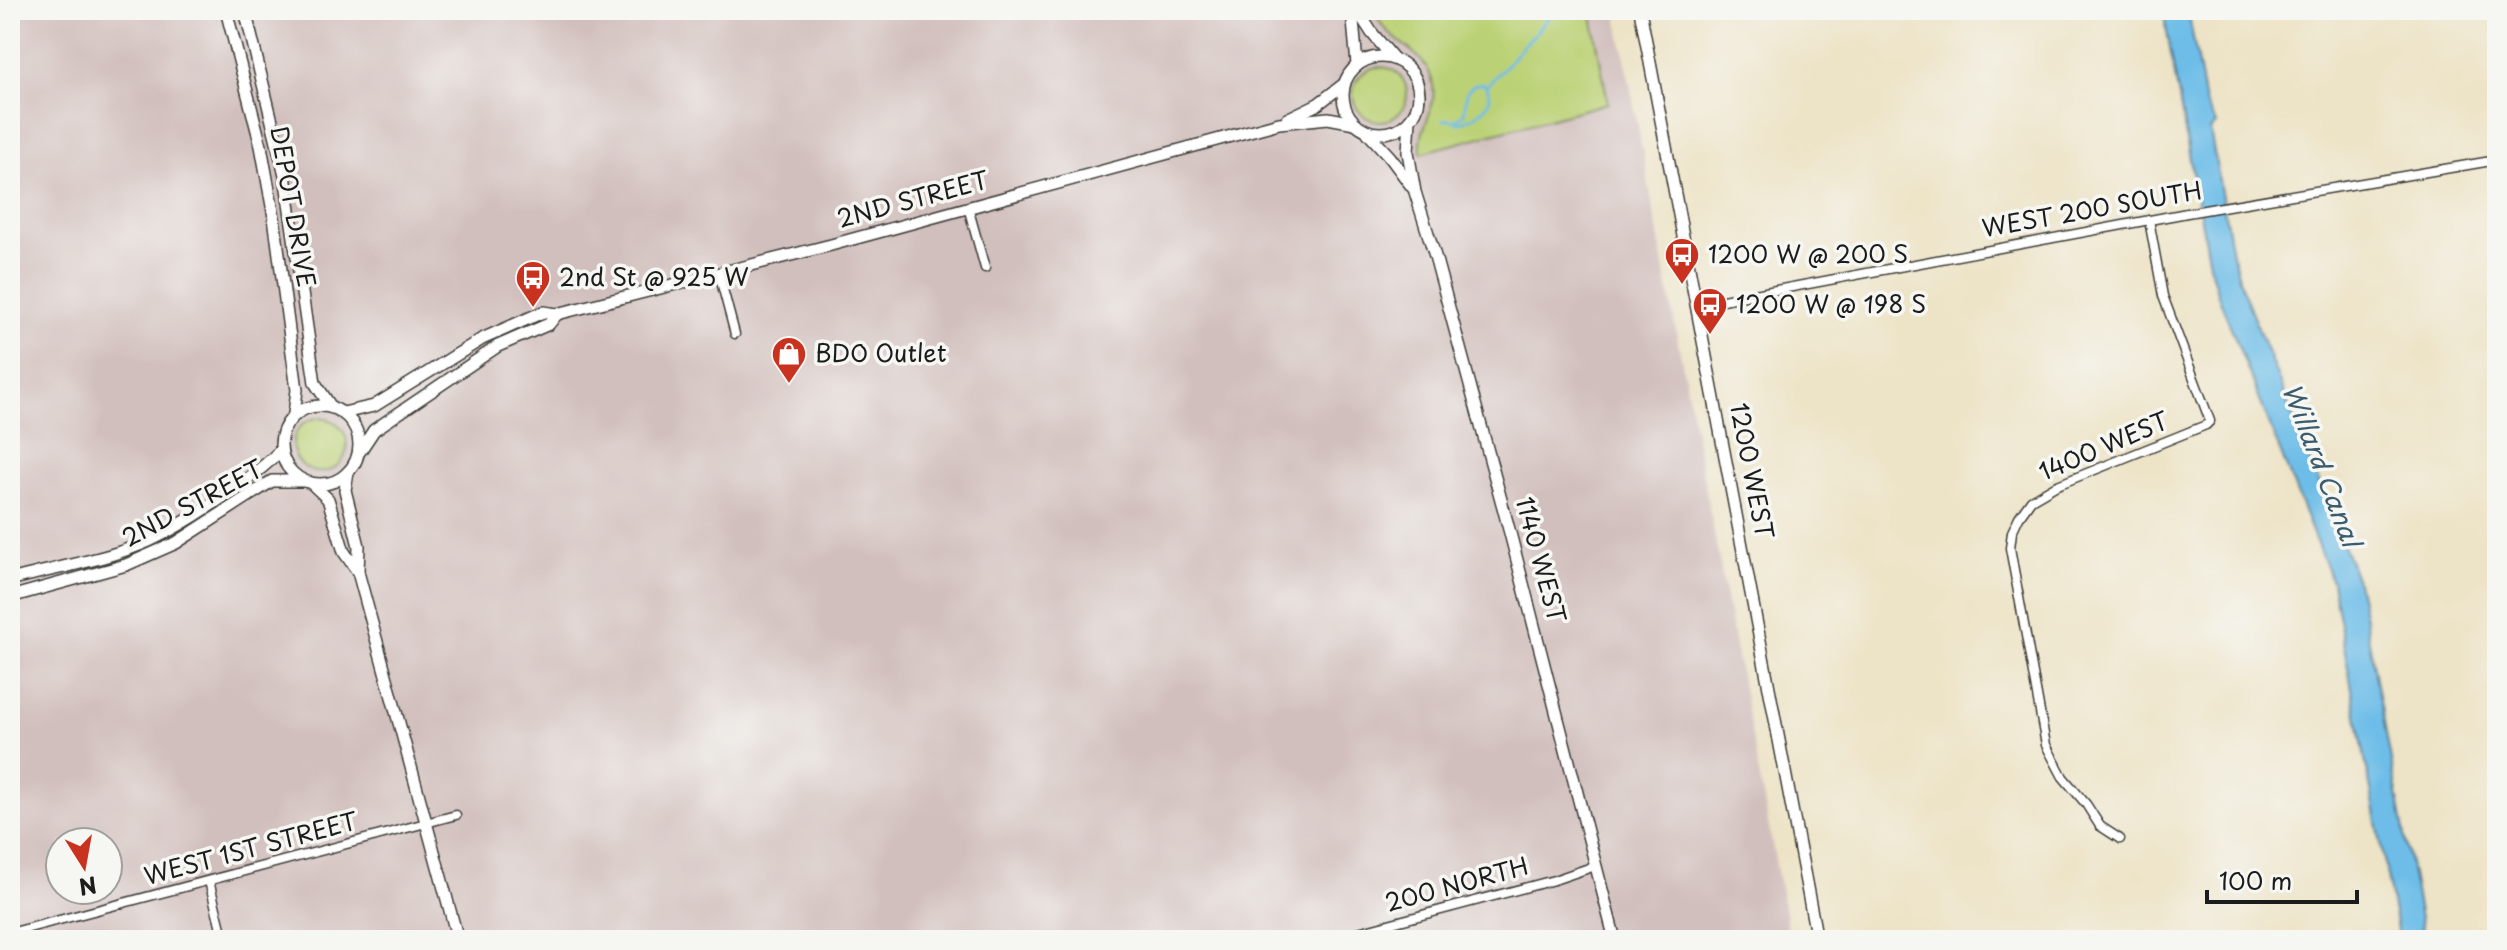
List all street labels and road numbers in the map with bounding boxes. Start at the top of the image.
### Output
street label: DEPOT DRIVE [262,123,326,290]
street label: 2ND STREET [833,160,993,236]
street label: WEST 200 SOUTH [1979,171,2204,245]
street label: 1200 WEST [1722,400,1784,542]
street label: 1400 WEST [2033,401,2174,489]
street label: 2ND STREET [115,450,270,555]
street label: 1140 WEST [1508,492,1576,627]
street label: WEST 1ST STREET [140,801,362,893]
street label: 200 NORTH [1381,847,1532,919]

